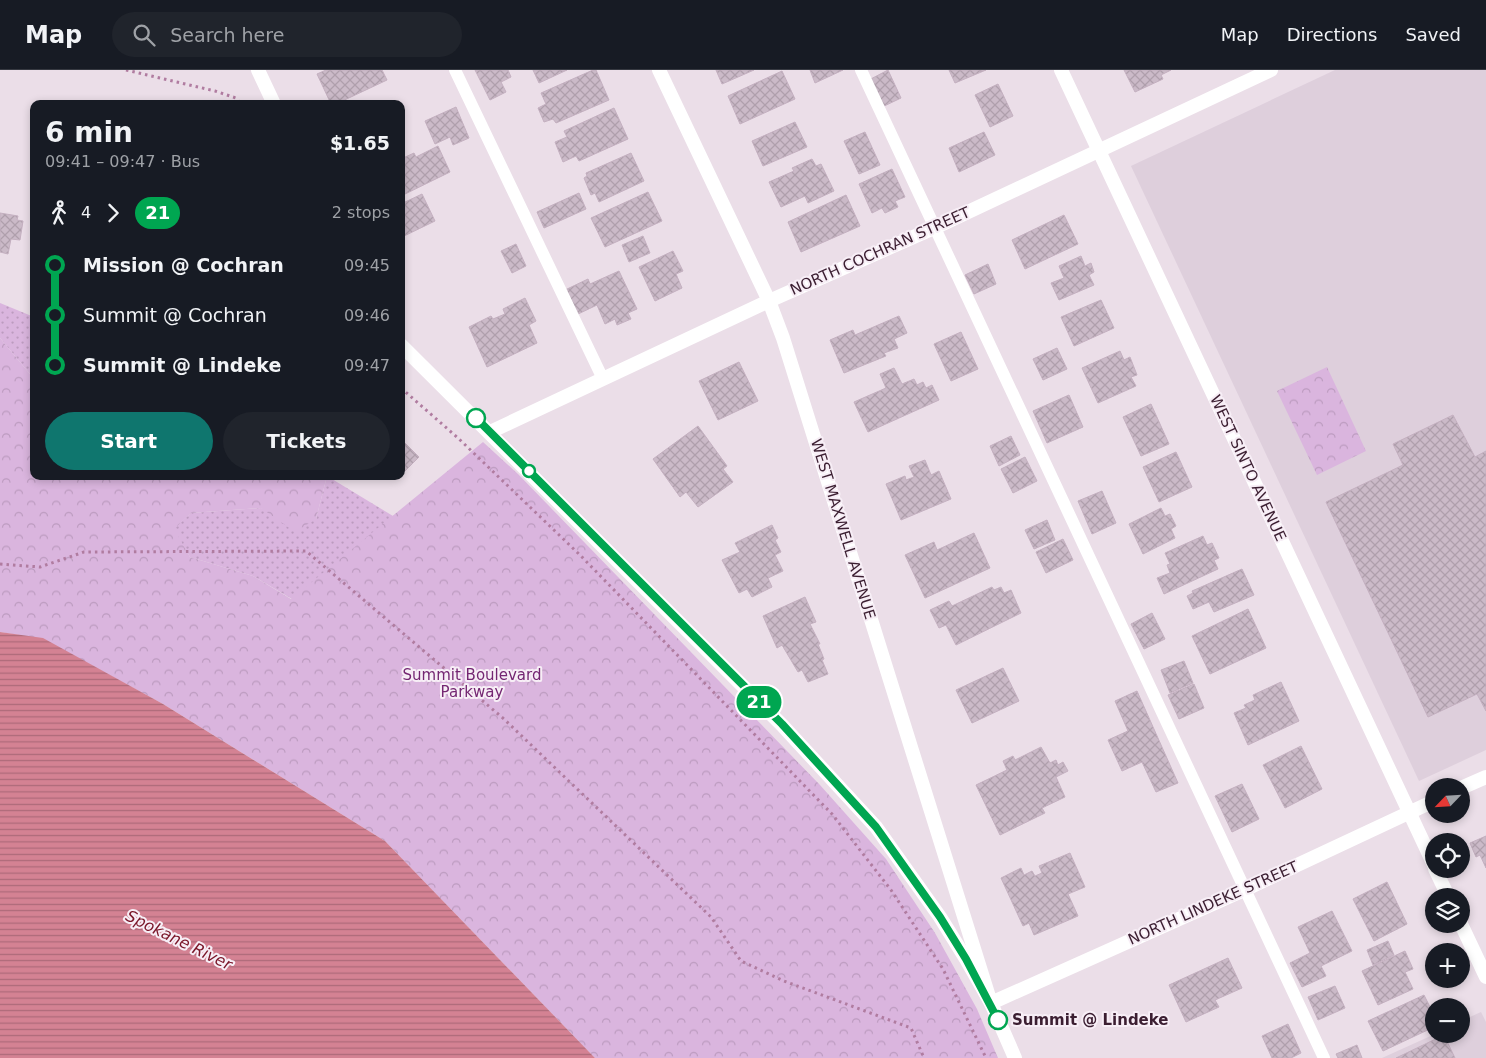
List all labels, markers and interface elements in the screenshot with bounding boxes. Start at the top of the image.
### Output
search box [112,12,462,57]
text: Map [25,21,82,49]
icon: search [130,21,158,49]
text: Search here [170,24,284,46]
text: Map [1221,24,1259,45]
text: Directions [1287,24,1377,45]
text: Saved [1405,24,1461,45]
text: 6 min [45,116,133,149]
text: $1.65 [330,132,390,154]
text: 09:41 – 09:47 · Bus [45,152,200,171]
icon: walk [45,199,73,227]
icon: forward [99,199,127,227]
text: 21 [145,202,170,223]
text: 4 [81,203,91,222]
text: 2 stops [332,203,390,222]
street label: NORTH COCHRAN STREET [787,203,973,299]
text: Mission @ Cochran [83,254,284,276]
text: 09:45 [344,256,390,275]
text: Summit @ Cochran [83,304,267,326]
text: 09:46 [344,306,390,325]
text: Summit @ Lindeke [83,354,281,376]
text: 09:47 [344,356,390,375]
street label: WEST SINTO AVENUE [1206,392,1290,544]
unlabelled marker [466,408,486,428]
button: Start [45,412,213,470]
button: Tickets [223,412,390,470]
street label: WEST MAXWELL AVENUE [807,437,879,621]
unlabelled marker [522,464,536,478]
park label: Summit Boulevard Parkway [403,666,541,701]
line badge: 21 [736,686,782,718]
text: 21 [746,691,772,712]
north arrow [1425,778,1470,822]
map controls [1425,778,1470,1043]
button: locate [1425,833,1470,878]
street label: NORTH LINDEKE STREET [1125,857,1301,949]
button: layers [1425,888,1470,933]
water label: Spokane River [123,906,236,975]
button: + [1425,943,1470,988]
button: − [1425,998,1470,1043]
marker: Summit @ Lindeke [988,1010,1008,1030]
place label: Summit @ Lindeke [1012,1011,1169,1029]

